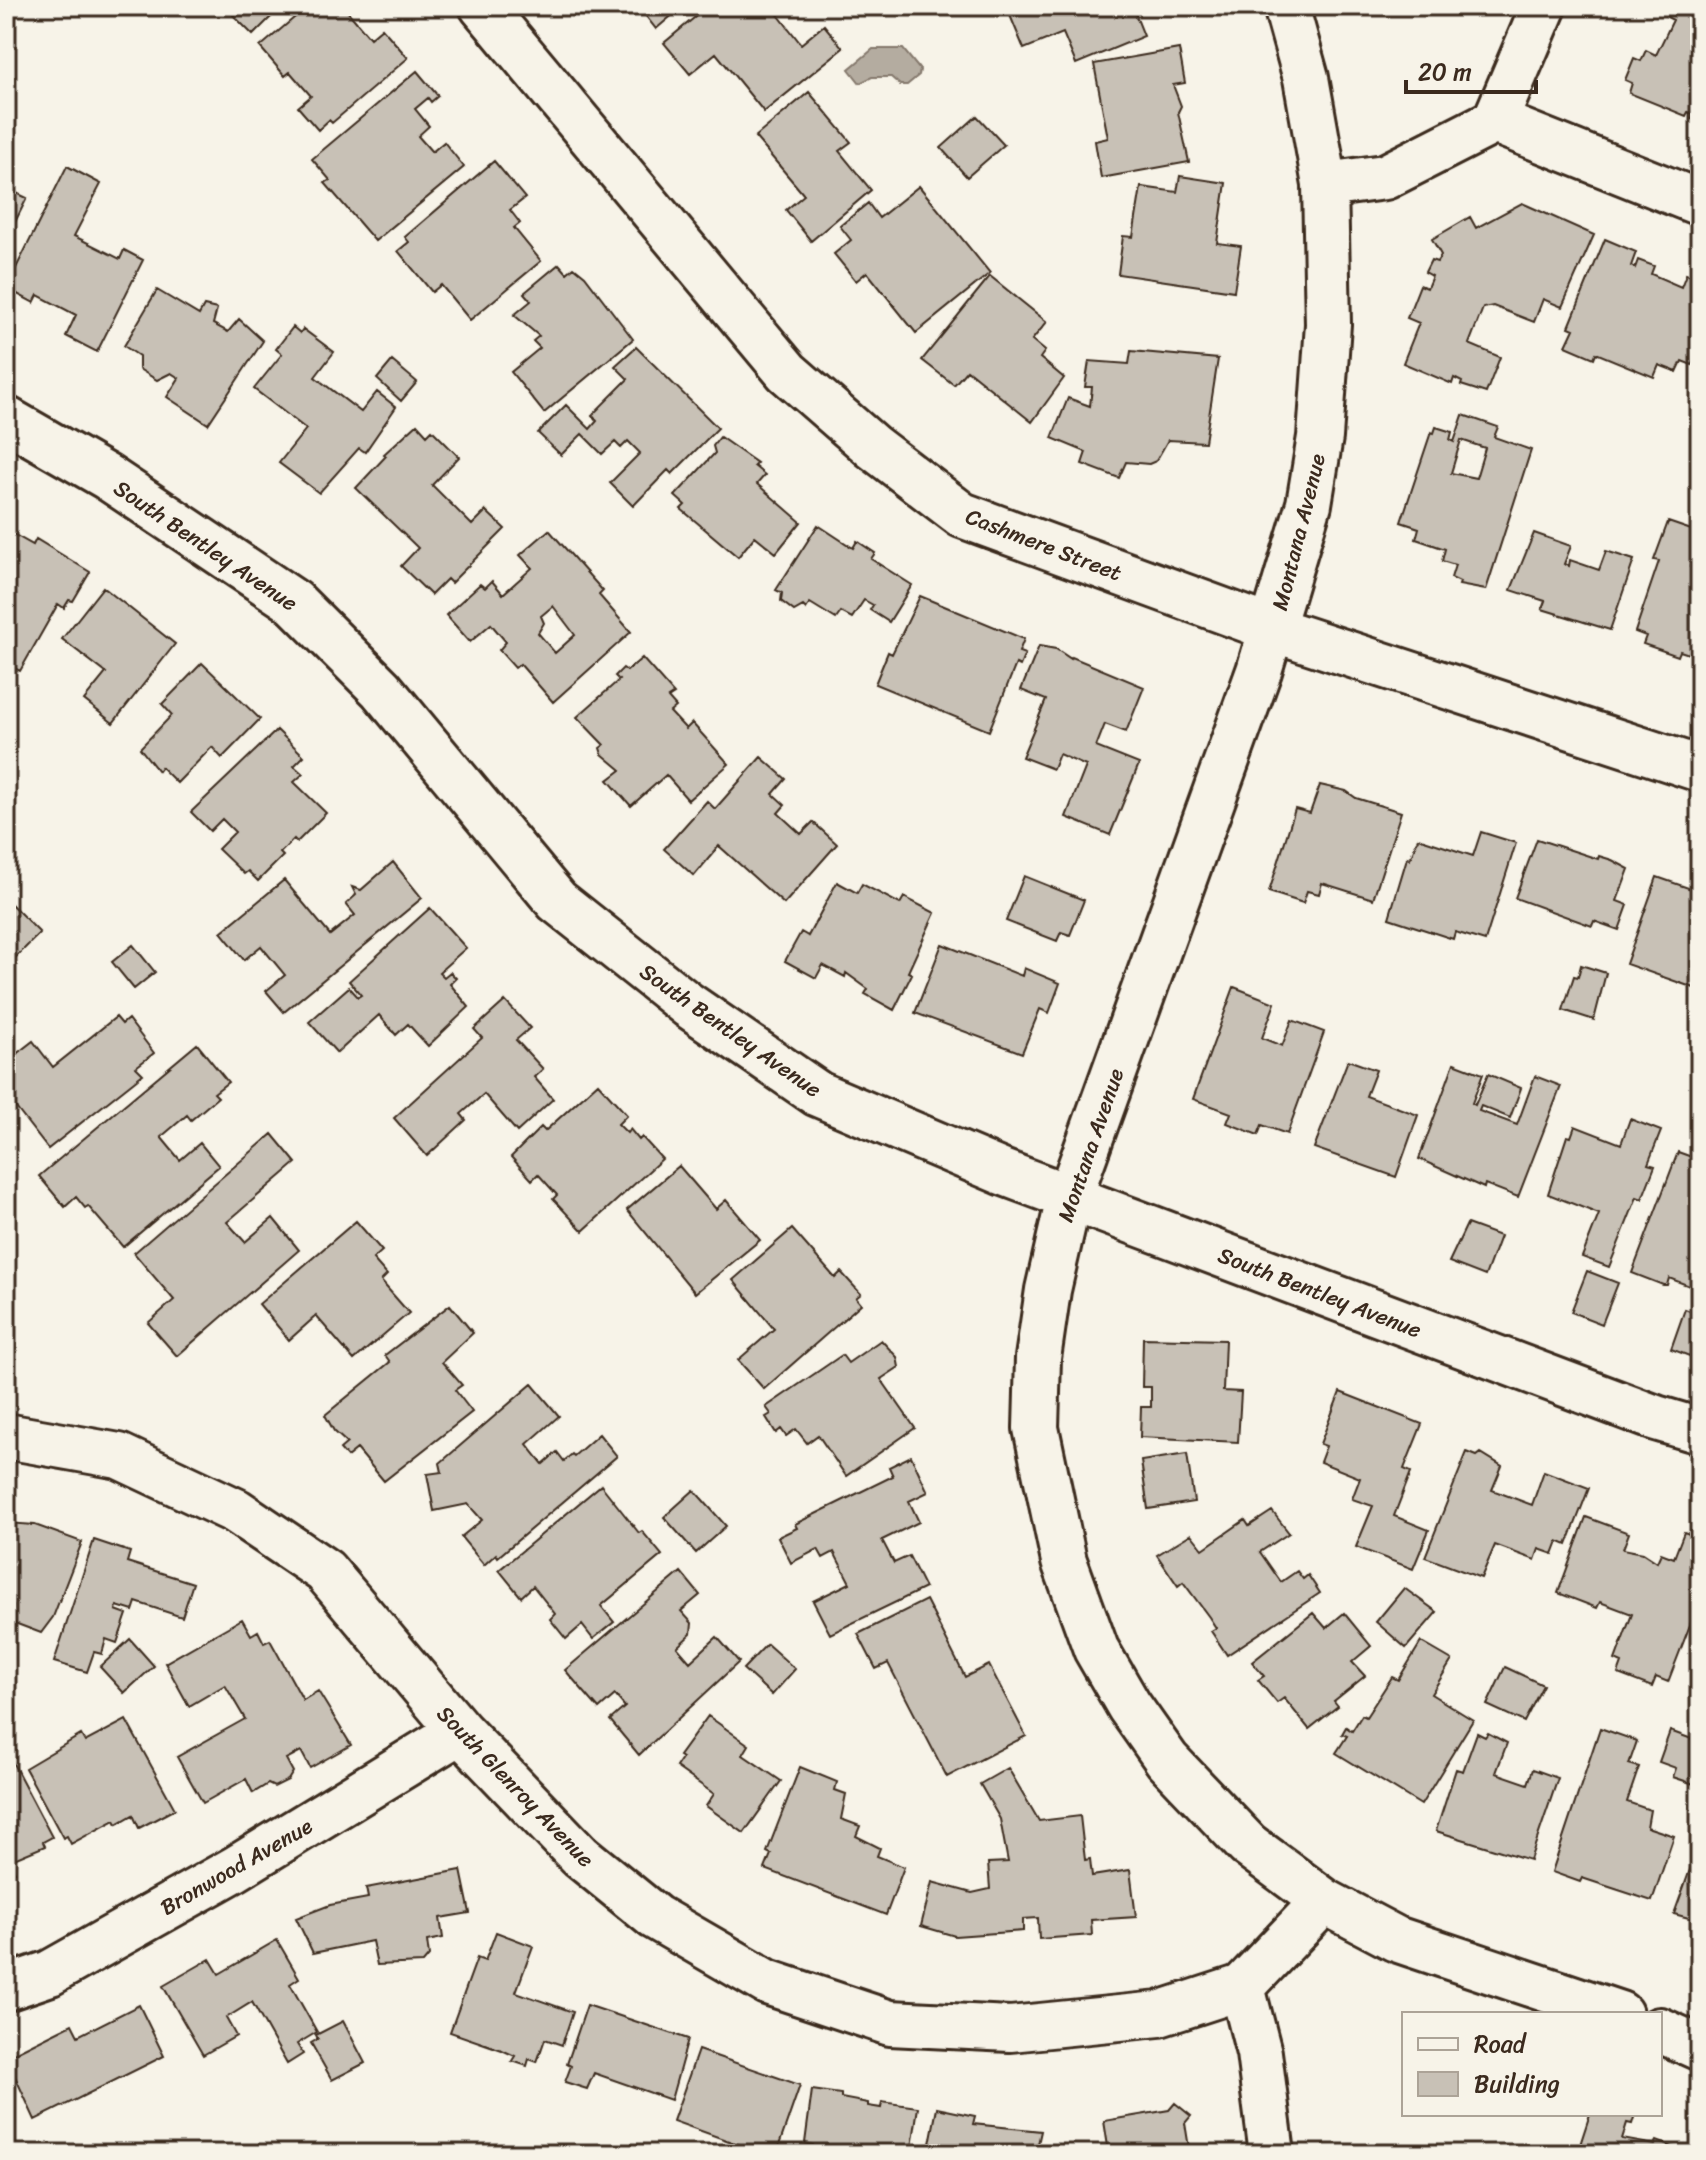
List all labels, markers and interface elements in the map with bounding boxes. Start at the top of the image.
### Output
scale bar [1406,44,1536,94]
text: 20 m [1418,51,1472,93]
street label: Montana Avenue [1260,449,1337,615]
street label: South Bentley Avenue [106,469,306,622]
street label: Cashmere Street [960,497,1128,592]
street label: South Bentley Avenue [631,953,830,1108]
street label: Montana Avenue [1046,1063,1135,1227]
street label: South Bentley Avenue [1212,1236,1427,1349]
street label: South Glenroy Avenue [427,1696,604,1877]
street label: Bronwood Avenue [153,1807,320,1926]
legend [1402,2012,1662,2116]
text: Road [1474,2023,1528,2065]
text: Building [1474,2063,1560,2105]

